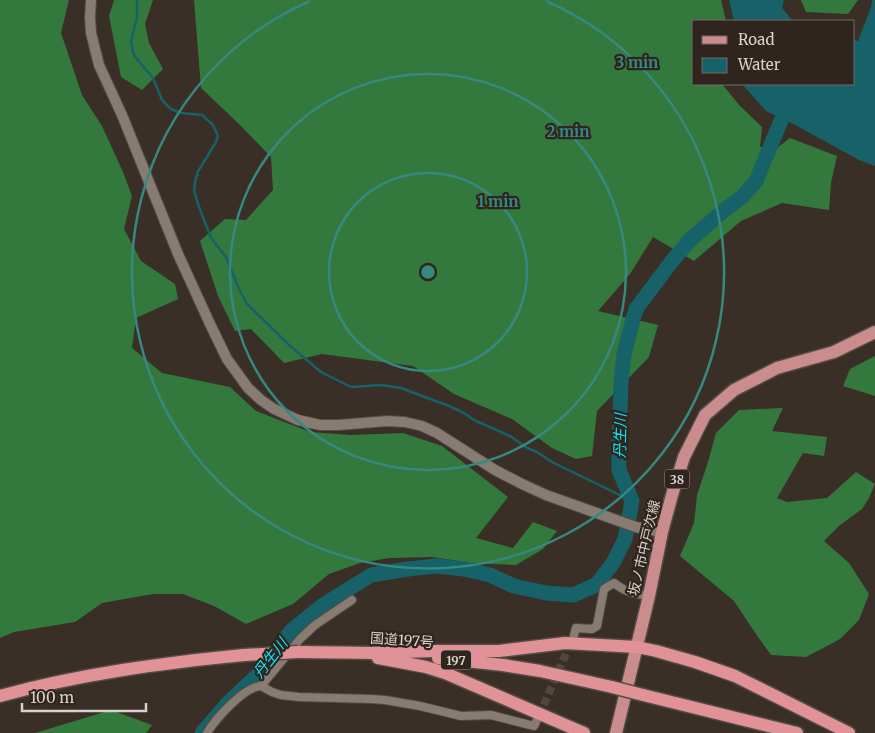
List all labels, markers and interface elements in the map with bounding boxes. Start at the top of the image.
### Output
legend [692,20,855,85]
text: Road [738,30,774,49]
text: 3 min [616,53,658,72]
text: Water [737,55,781,74]
text: 2 min [547,122,589,141]
text: 1 min [478,192,518,211]
centre of rings [419,263,437,281]
water label: 丹生川 [610,411,630,459]
road number: 38 [664,469,690,488]
street label: 坂ノ市中戸次線 [624,498,664,598]
street label: 国道197号 [370,629,434,651]
water label: 丹生川 [249,633,293,682]
road number: 197 [441,650,471,670]
scale bar [22,680,146,712]
text: 100 m [30,688,74,707]

